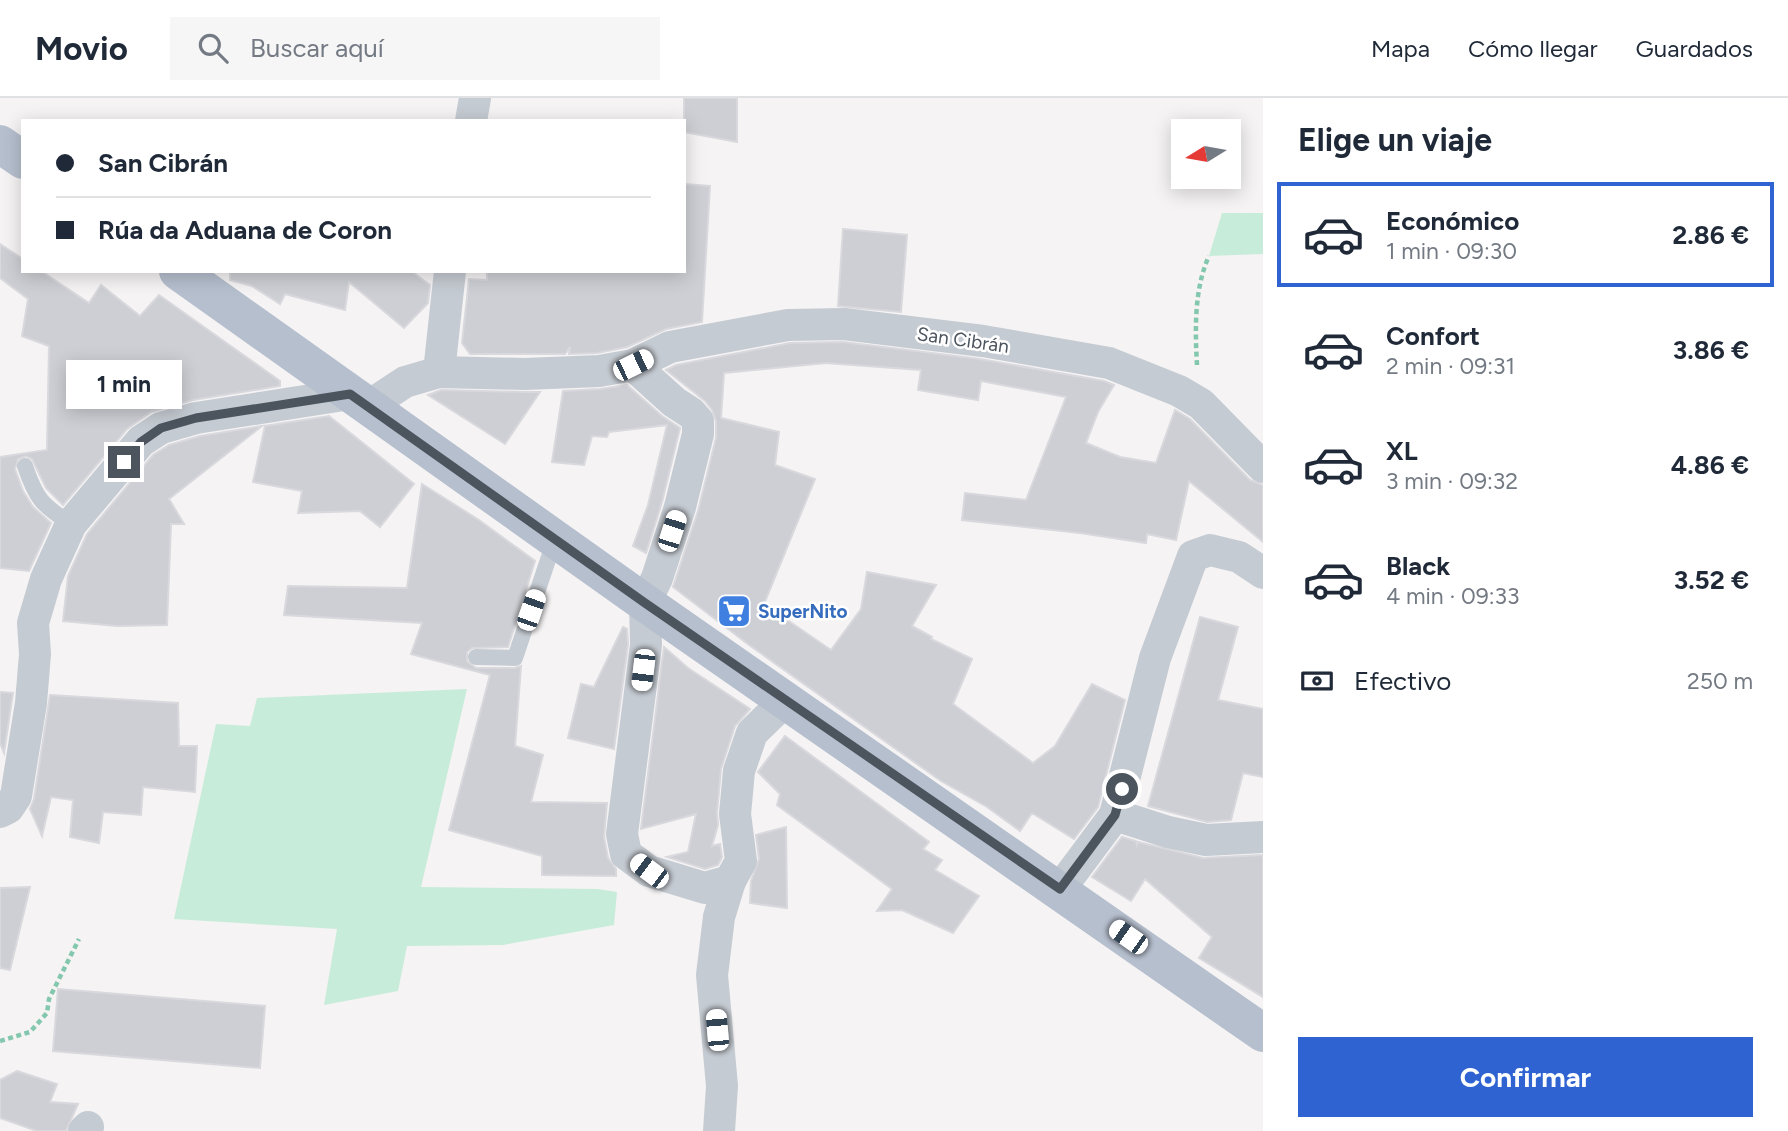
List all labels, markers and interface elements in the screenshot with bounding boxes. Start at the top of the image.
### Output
search box [170,17,660,80]
text: Movio [35,29,128,68]
icon: search [194,29,232,67]
text: Buscar aquí [250,32,384,64]
text: Mapa [1371,34,1430,63]
text: Cómo llegar [1468,34,1598,63]
text: Guardados [1636,34,1753,63]
north arrow [1171,119,1241,189]
map controls [1171,119,1241,189]
text: Elige un viaje [1298,121,1492,159]
text: San Cibrán [98,147,228,179]
icon: car [1302,203,1365,266]
text: Económico [1386,205,1519,237]
text: Rúa da Aduana de Coron [98,214,392,246]
text: 2.86 € [1672,219,1749,251]
text: 1 min · 09:30 [1386,237,1517,265]
icon: car [1302,318,1365,381]
text: Confort [1386,320,1480,352]
street label: San Cibrán [916,322,1010,358]
text: 3.86 € [1673,334,1749,366]
car [610,346,657,384]
text: 2 min · 09:31 [1386,352,1515,380]
callout: 1 min [66,360,182,410]
text: 1 min [97,370,151,398]
icon: car [1302,433,1365,496]
text: XL [1386,435,1418,467]
route end [108,446,140,478]
text: 4.86 € [1671,449,1749,481]
text: 3 min · 09:32 [1386,467,1518,495]
car [656,508,689,554]
icon: car [1302,548,1365,611]
text: Black [1386,550,1450,582]
text: 3.52 € [1674,564,1749,596]
text: 4 min · 09:33 [1386,582,1520,610]
car [515,587,548,633]
supermarket icon: SuperNito [715,592,753,630]
place label: SuperNito [758,600,848,623]
car [631,648,656,692]
icon: cash [1298,662,1336,700]
text: Efectivo [1354,665,1451,697]
text: 250 m [1687,667,1753,695]
route start [1106,773,1138,805]
car [626,850,673,892]
car [1105,916,1152,958]
car [705,1008,730,1052]
button: Confirmar [1298,1037,1753,1117]

